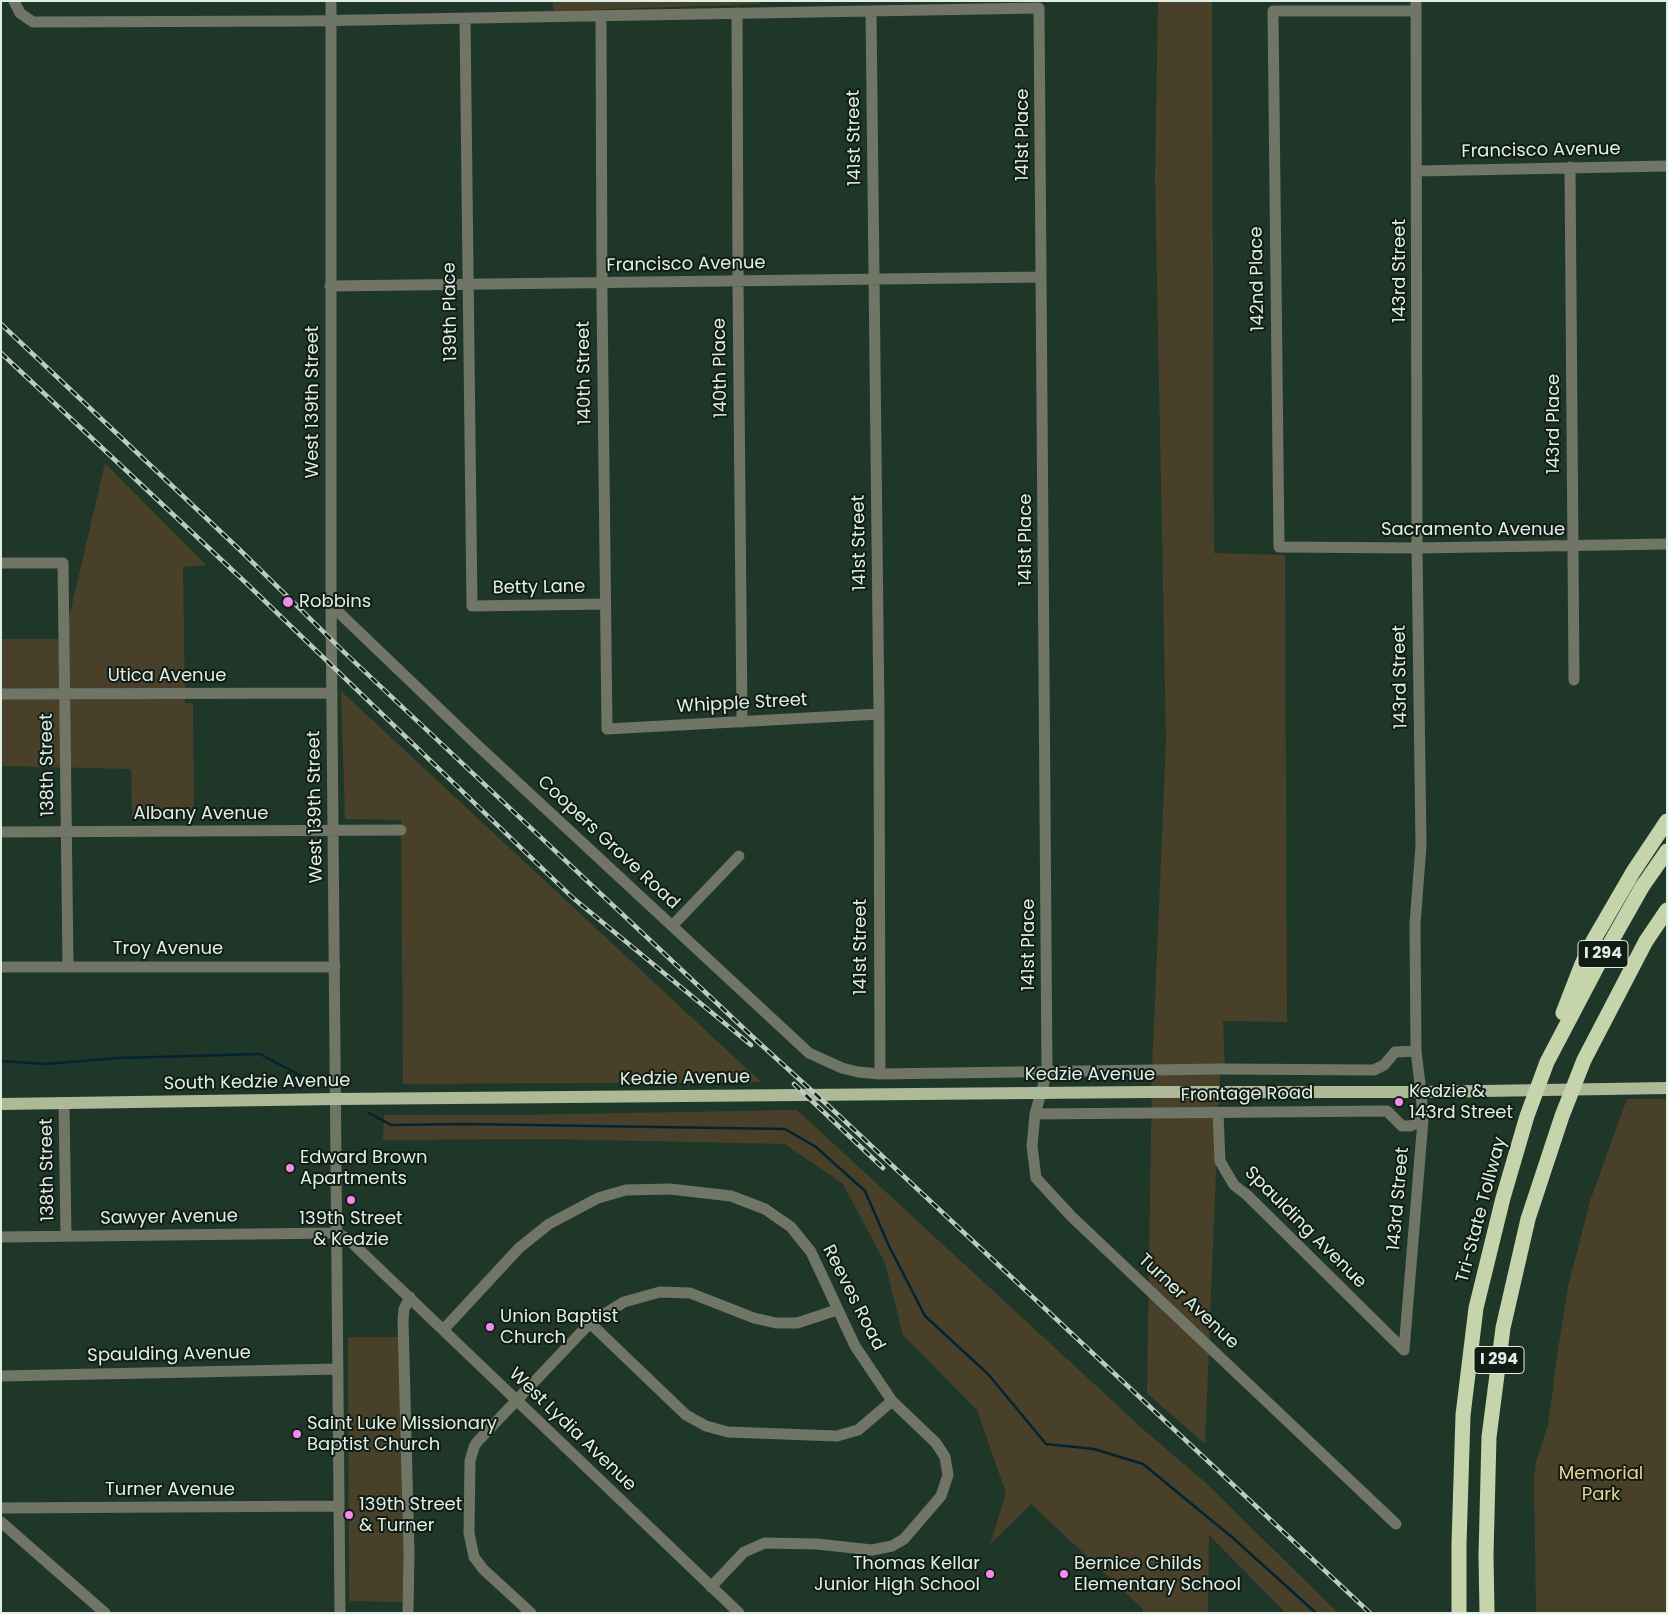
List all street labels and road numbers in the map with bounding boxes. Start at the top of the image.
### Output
street label: 141st Place [1012,89,1034,181]
street label: 141st Street [843,90,867,186]
street label: Francisco Avenue [1461,139,1621,163]
street label: 143rd Street [1389,219,1411,323]
street label: 142nd Place [1246,226,1270,332]
street label: Francisco Avenue [606,253,766,277]
street label: 139th Place [439,262,463,362]
street label: 140th Place [709,318,733,418]
street label: 140th Street [573,321,597,425]
street label: West 139th Street [302,326,324,478]
street label: 143rd Place [1543,374,1565,474]
street label: 141st Place [1015,494,1037,586]
street label: 141st Street [848,495,872,591]
street label: Sacramento Avenue [1381,519,1565,541]
street label: Betty Lane [492,576,586,600]
street label: 143rd Street [1389,625,1413,729]
street label: Utica Avenue [108,665,226,687]
street label: Whipple Street [676,690,808,718]
street label: 138th Street [36,713,60,817]
street label: West 139th Street [304,730,328,884]
street label: Coopers Grove Road [533,772,683,914]
street label: Albany Avenue [134,803,268,825]
street label: 141st Street [850,899,872,995]
street label: 141st Place [1018,899,1040,991]
street label: Troy Avenue [113,938,223,960]
road number: I 294 [1578,941,1628,968]
street label: Kedzie Avenue [1025,1064,1155,1086]
street label: Kedzie Avenue [620,1067,750,1091]
street label: South Kedzie Avenue [163,1071,351,1095]
street label: Frontage Road [1181,1083,1313,1107]
street label: 138th Street [36,1118,60,1222]
street label: Tri-State Tollway [1452,1135,1512,1285]
street label: 143rd Street [1384,1146,1414,1252]
street label: Spaulding Avenue [1240,1163,1370,1293]
street label: Sawyer Avenue [100,1206,238,1230]
street label: Reeves Road [817,1242,889,1354]
street label: Turner Avenue [1133,1250,1243,1354]
street label: Spaulding Avenue [87,1343,251,1367]
road number: I 294 [1474,1346,1524,1374]
street label: West Lydia Avenue [504,1364,640,1496]
street label: Turner Avenue [105,1479,235,1501]

